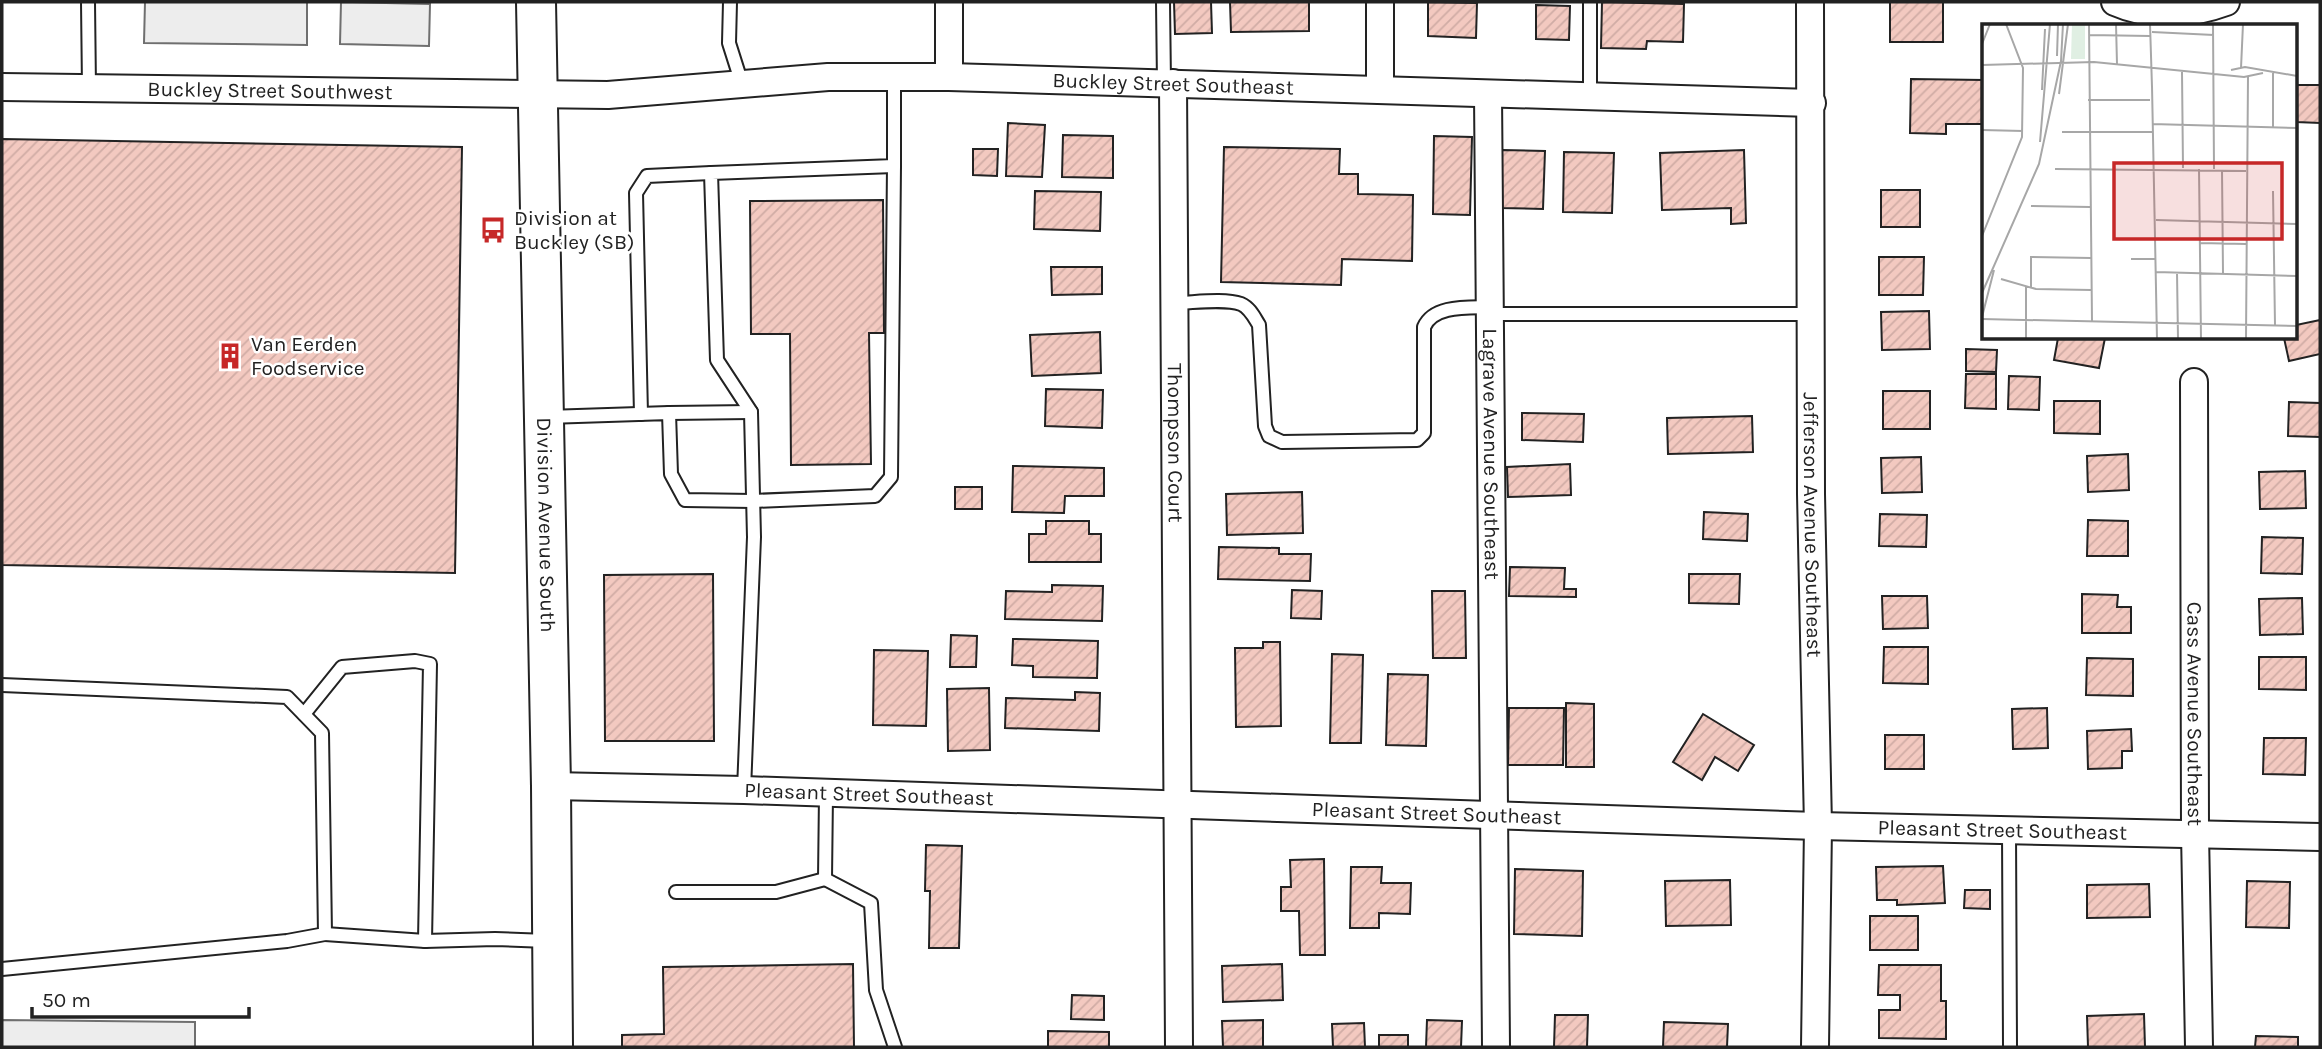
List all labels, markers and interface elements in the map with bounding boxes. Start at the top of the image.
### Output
inset map [1982,24,2298,340]
street label: Buckley Street Southeast [1052,68,1294,99]
street label: Buckley Street Southwest [147,77,393,104]
place label: Division at Buckley (SB) [514,206,635,254]
bus stop icon: Division at Buckley (SB) [478,215,508,245]
street label: Lagrave Avenue Southeast [1478,328,1504,580]
place label: Van Eerden Foodservice [251,332,365,380]
building icon: Van Eerden Foodservice [215,341,245,371]
street label: Thompson Court [1163,363,1188,523]
street label: Jefferson Avenue Southeast [1799,392,1826,658]
street label: Division Avenue South [532,417,560,633]
street label: Cass Avenue Southeast [2182,602,2207,826]
street label: Pleasant Street Southeast [744,778,994,810]
street label: Pleasant Street Southeast [1311,797,1562,829]
street label: Pleasant Street Southeast [1877,815,2127,845]
scale bar [32,976,248,1020]
text: 50 m [42,988,91,1012]

